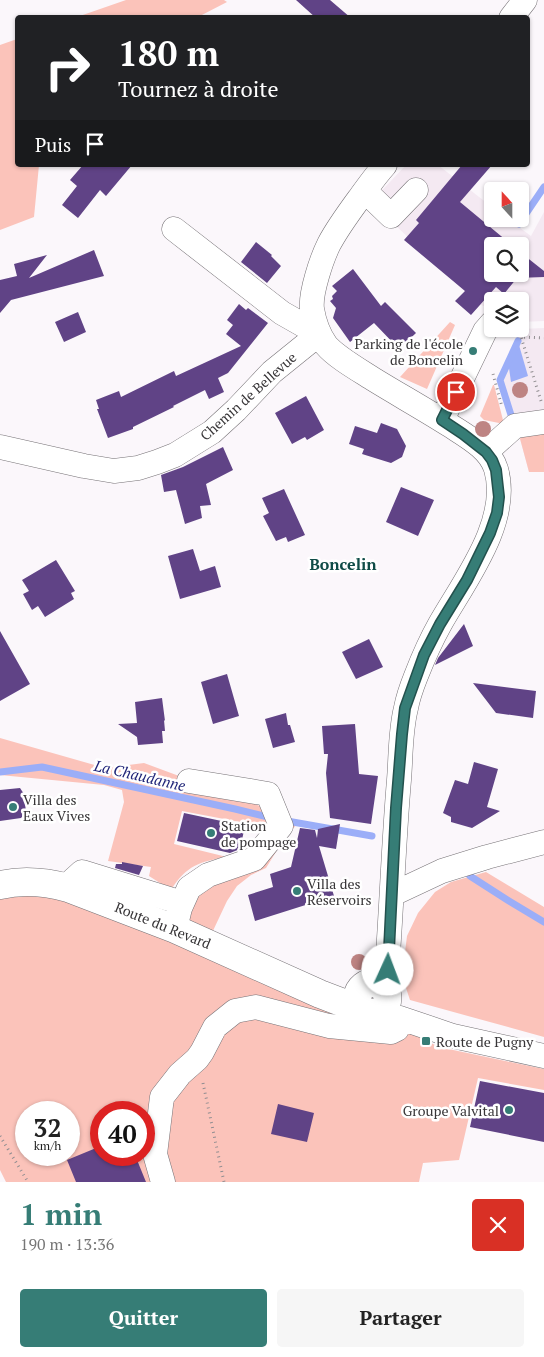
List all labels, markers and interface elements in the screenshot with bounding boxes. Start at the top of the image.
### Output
text: 180 m [118,30,219,76]
icon: right [35,35,100,100]
text: Tournez à droite [118,74,279,103]
icon: arrive [81,130,109,158]
text: Puis [35,132,71,157]
north arrow [484,182,529,228]
map controls [484,182,529,337]
button: search [484,237,529,282]
button: layers [484,292,529,337]
place label: Parking de l'école de Boncelin [354,334,464,369]
marker: Parking de l'école de Boncelin [467,345,479,357]
street label: Chemin de Bellevue [196,348,300,444]
pin [435,371,477,413]
icon: arrive [442,378,470,406]
district label: Boncelin [309,553,377,575]
water label: La Chaudanne [91,755,188,795]
place label: Villa des Eaux Vives [23,790,90,825]
marker: Villa des Eaux Vives [7,801,19,813]
place label: Station de pompage [221,816,296,851]
marker: Station de pompage [205,827,217,839]
place label: Villa des Réservoirs [307,874,372,909]
marker: Villa des Réservoirs [291,885,303,897]
street label: Route du Revard [112,897,214,953]
position arrow [361,943,413,995]
place label: Route de Pugny [436,1032,534,1051]
marker: Route de Pugny [420,1035,432,1047]
speed limit sign: 40 [90,1101,155,1166]
place label: Groupe Valvital [403,1101,499,1120]
marker: Groupe Valvital [503,1104,515,1116]
text: 32 [33,1111,62,1144]
text: km/h [34,1138,61,1153]
text: 1 min [20,1194,102,1234]
button: close [472,1199,524,1251]
text: 190 m · 13:36 [20,1233,114,1255]
button: Quitter [20,1289,267,1347]
button: Partager [277,1289,524,1347]

